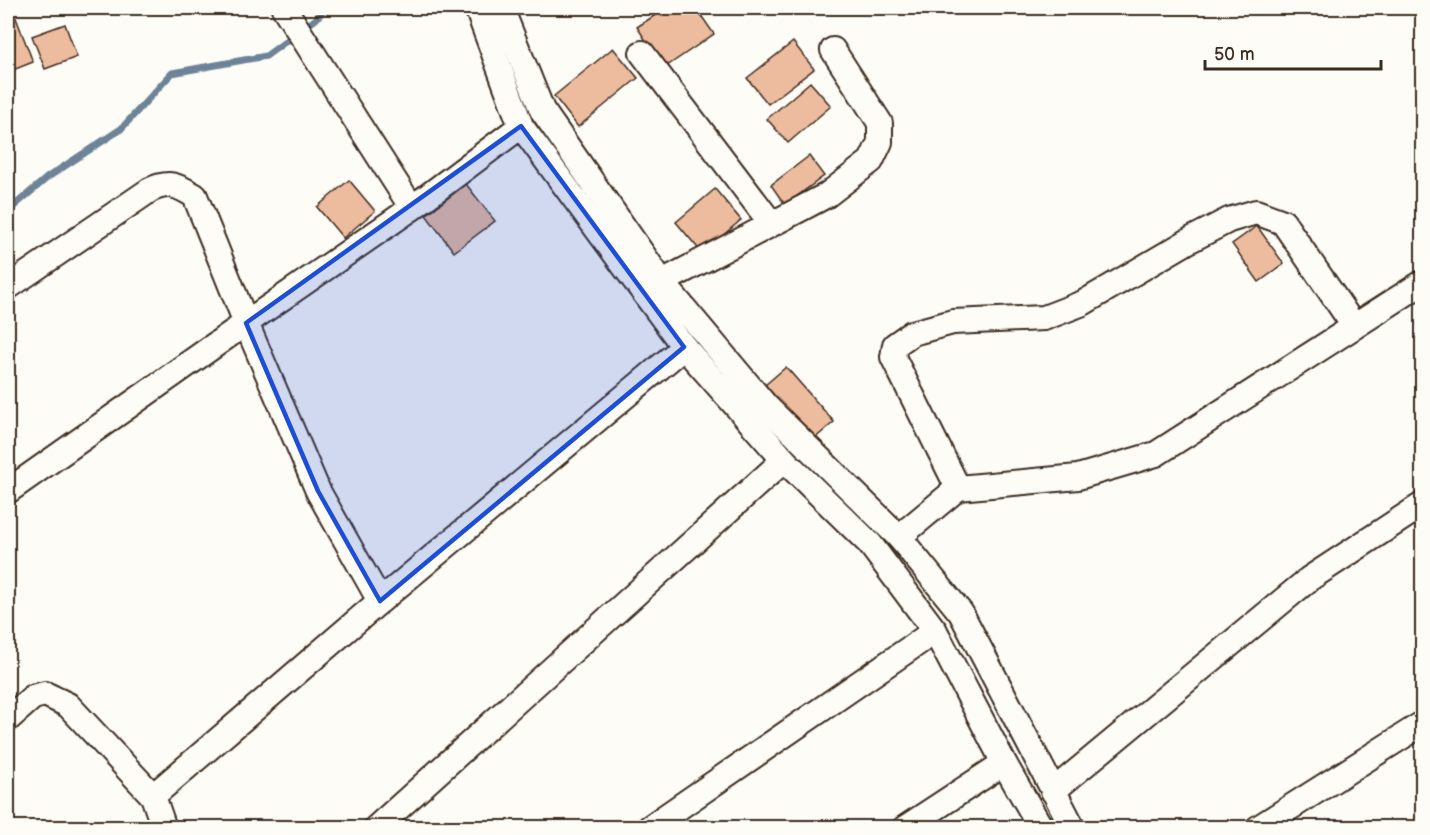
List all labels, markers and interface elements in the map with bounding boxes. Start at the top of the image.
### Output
scale bar [1205,33,1380,71]
text: 50 m [1214,44,1255,65]

